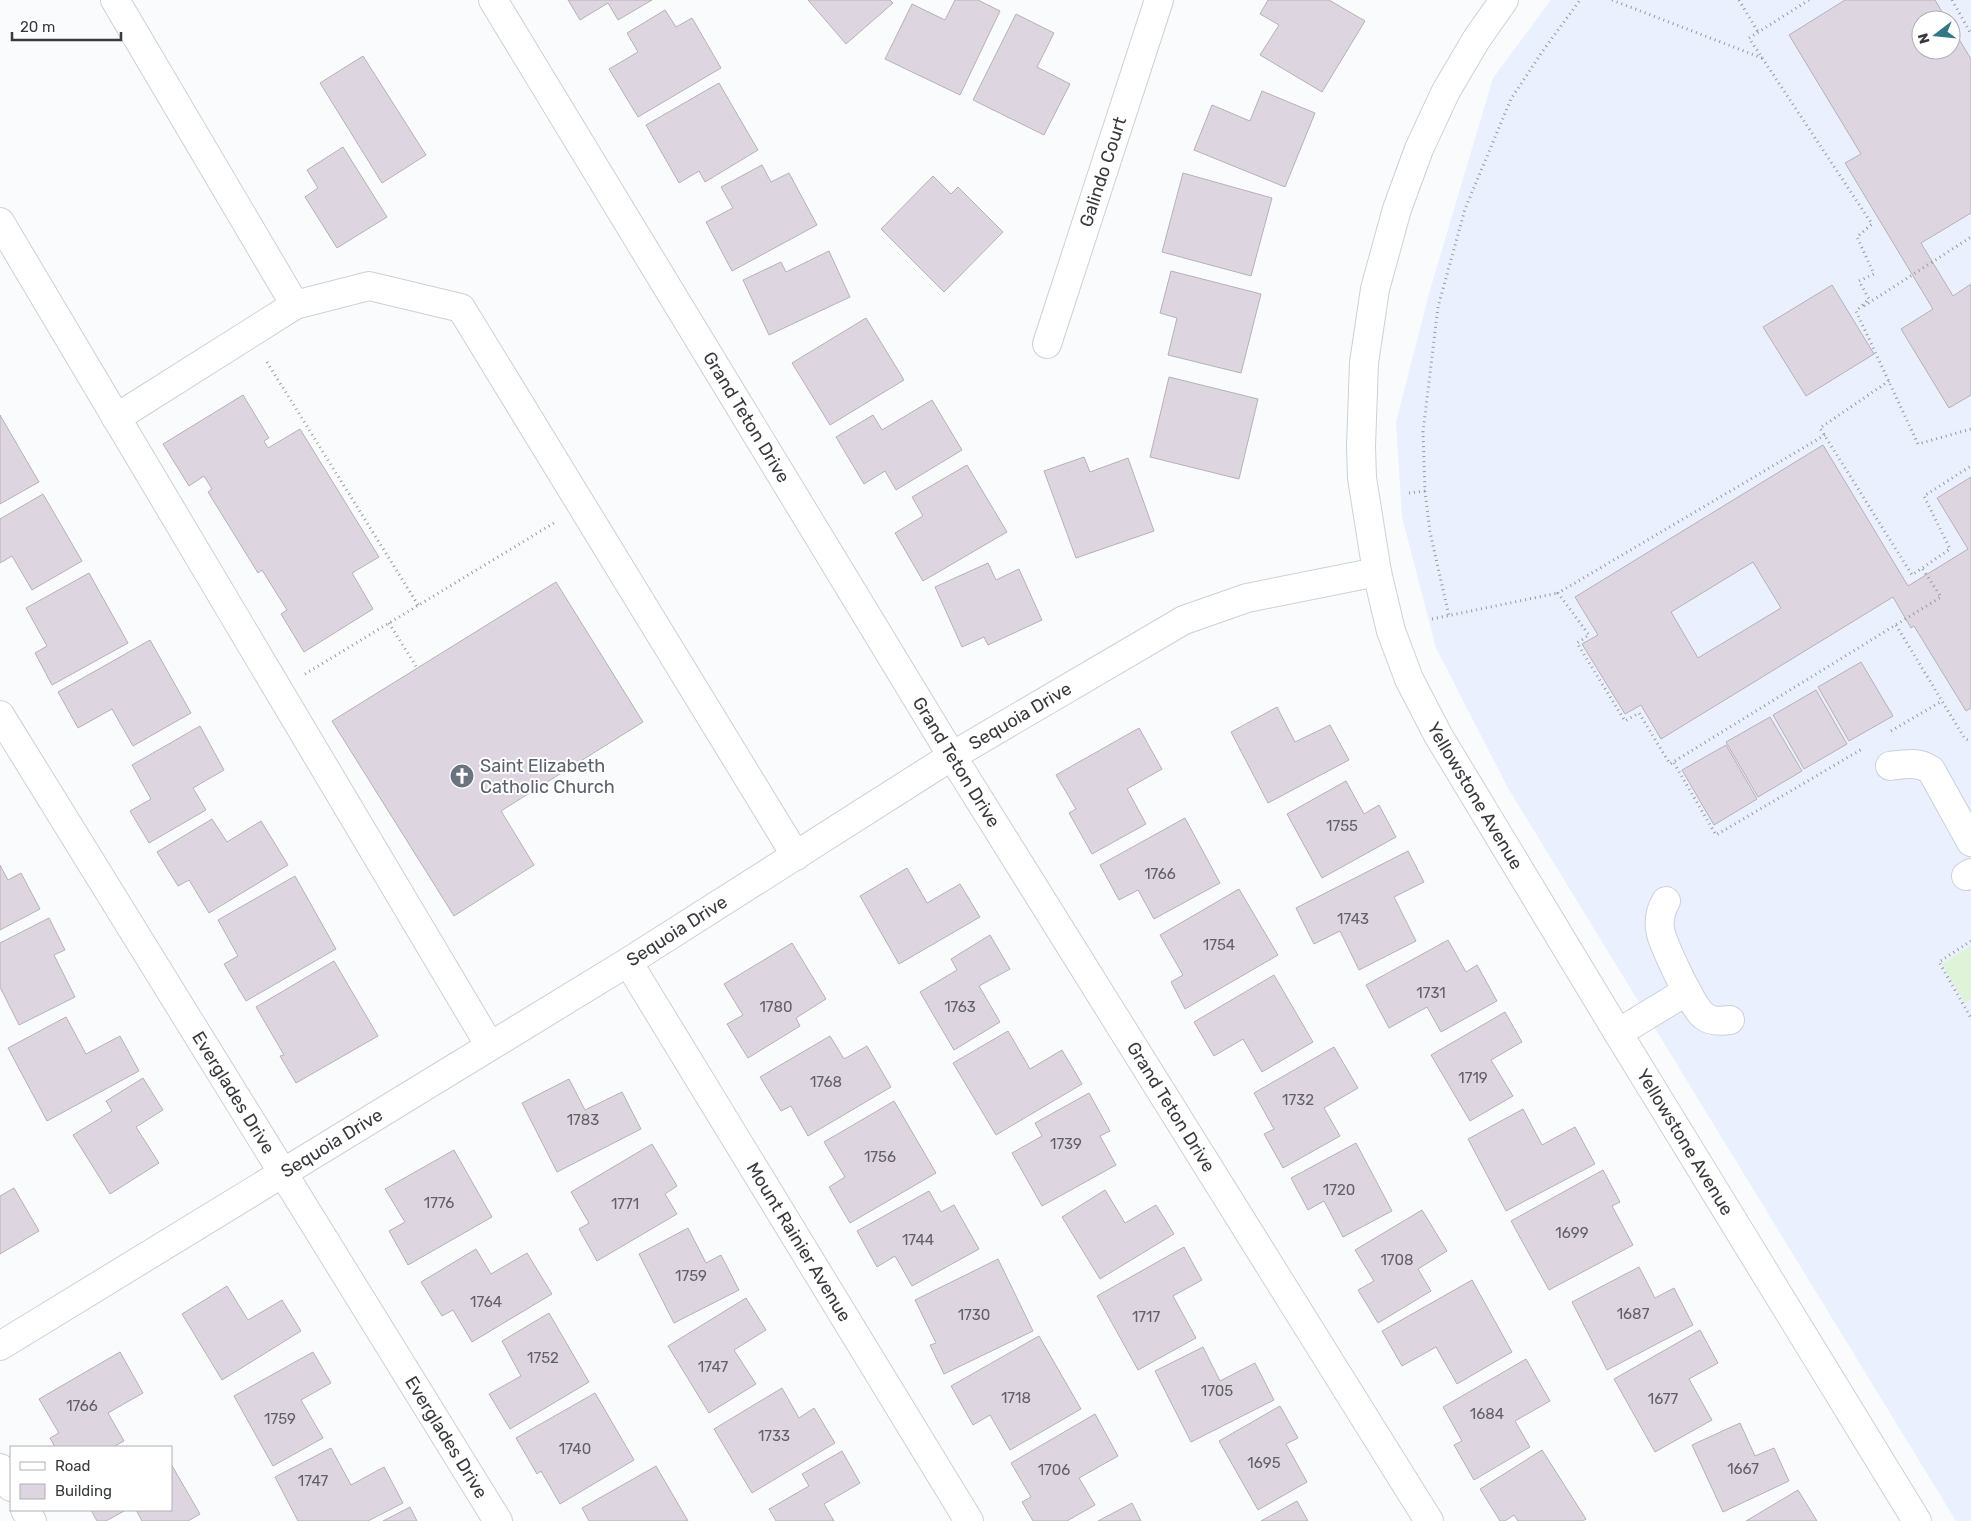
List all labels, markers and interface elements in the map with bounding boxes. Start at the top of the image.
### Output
scale bar [12,10,121,42]
north arrow [1911,10,1961,60]
text: 20 m [20,18,55,36]
text: N [1914,31,1934,46]
street label: Galindo Court [1075,114,1131,230]
street label: Grand Teton Drive [698,348,794,487]
street label: Sequoia Drive [965,677,1075,755]
street label: Grand Teton Drive [908,693,1005,832]
street label: Yellowstone Avenue [1422,719,1528,873]
place label: Saint Elizabeth Catholic Church [480,755,615,798]
church icon: Saint Elizabeth Catholic Church [449,763,475,789]
house number: 1755 [1326,817,1358,835]
house number: 1766 [1144,865,1176,883]
street label: Sequoia Drive [622,891,731,971]
house number: 1743 [1337,910,1369,928]
house number: 1754 [1203,936,1235,954]
house number: 1731 [1416,984,1446,1002]
house number: 1780 [759,998,793,1016]
house number: 1763 [944,998,976,1016]
street label: Everglades Drive [187,1027,279,1158]
street label: Grand Teton Drive [1122,1038,1220,1176]
street label: Yellowstone Avenue [1632,1065,1738,1219]
house number: 1719 [1458,1069,1488,1087]
house number: 1768 [810,1073,842,1091]
house number: 1732 [1282,1091,1314,1109]
street label: Sequoia Drive [277,1104,387,1183]
house number: 1783 [567,1111,599,1129]
house number: 1739 [1050,1135,1082,1153]
house number: 1756 [864,1148,896,1166]
street label: Mount Rainier Avenue [742,1158,856,1326]
house number: 1720 [1323,1181,1355,1199]
house number: 1776 [424,1194,454,1212]
house number: 1771 [611,1195,639,1213]
house number: 1699 [1555,1224,1589,1242]
house number: 1744 [902,1231,934,1249]
house number: 1708 [1380,1251,1414,1269]
house number: 1759 [675,1267,707,1285]
house number: 1764 [470,1293,502,1311]
house number: 1687 [1617,1305,1650,1323]
house number: 1730 [958,1306,990,1324]
house number: 1717 [1132,1308,1160,1326]
house number: 1752 [527,1349,559,1367]
house number: 1747 [698,1358,728,1376]
street label: Everglades Drive [400,1372,492,1503]
house number: 1705 [1201,1382,1233,1400]
house number: 1718 [1001,1389,1031,1407]
house number: 1677 [1648,1390,1678,1408]
house number: 1766 [66,1397,98,1415]
house number: 1684 [1470,1405,1504,1423]
house number: 1759 [264,1410,296,1428]
house number: 1733 [758,1427,790,1445]
house number: 1740 [559,1440,591,1458]
legend [10,1446,172,1511]
house number: 1695 [1247,1454,1281,1472]
text: Road [55,1457,91,1475]
house number: 1667 [1727,1460,1759,1478]
house number: 1706 [1038,1461,1070,1479]
house number: 1747 [298,1472,328,1490]
text: Building [55,1482,112,1500]

